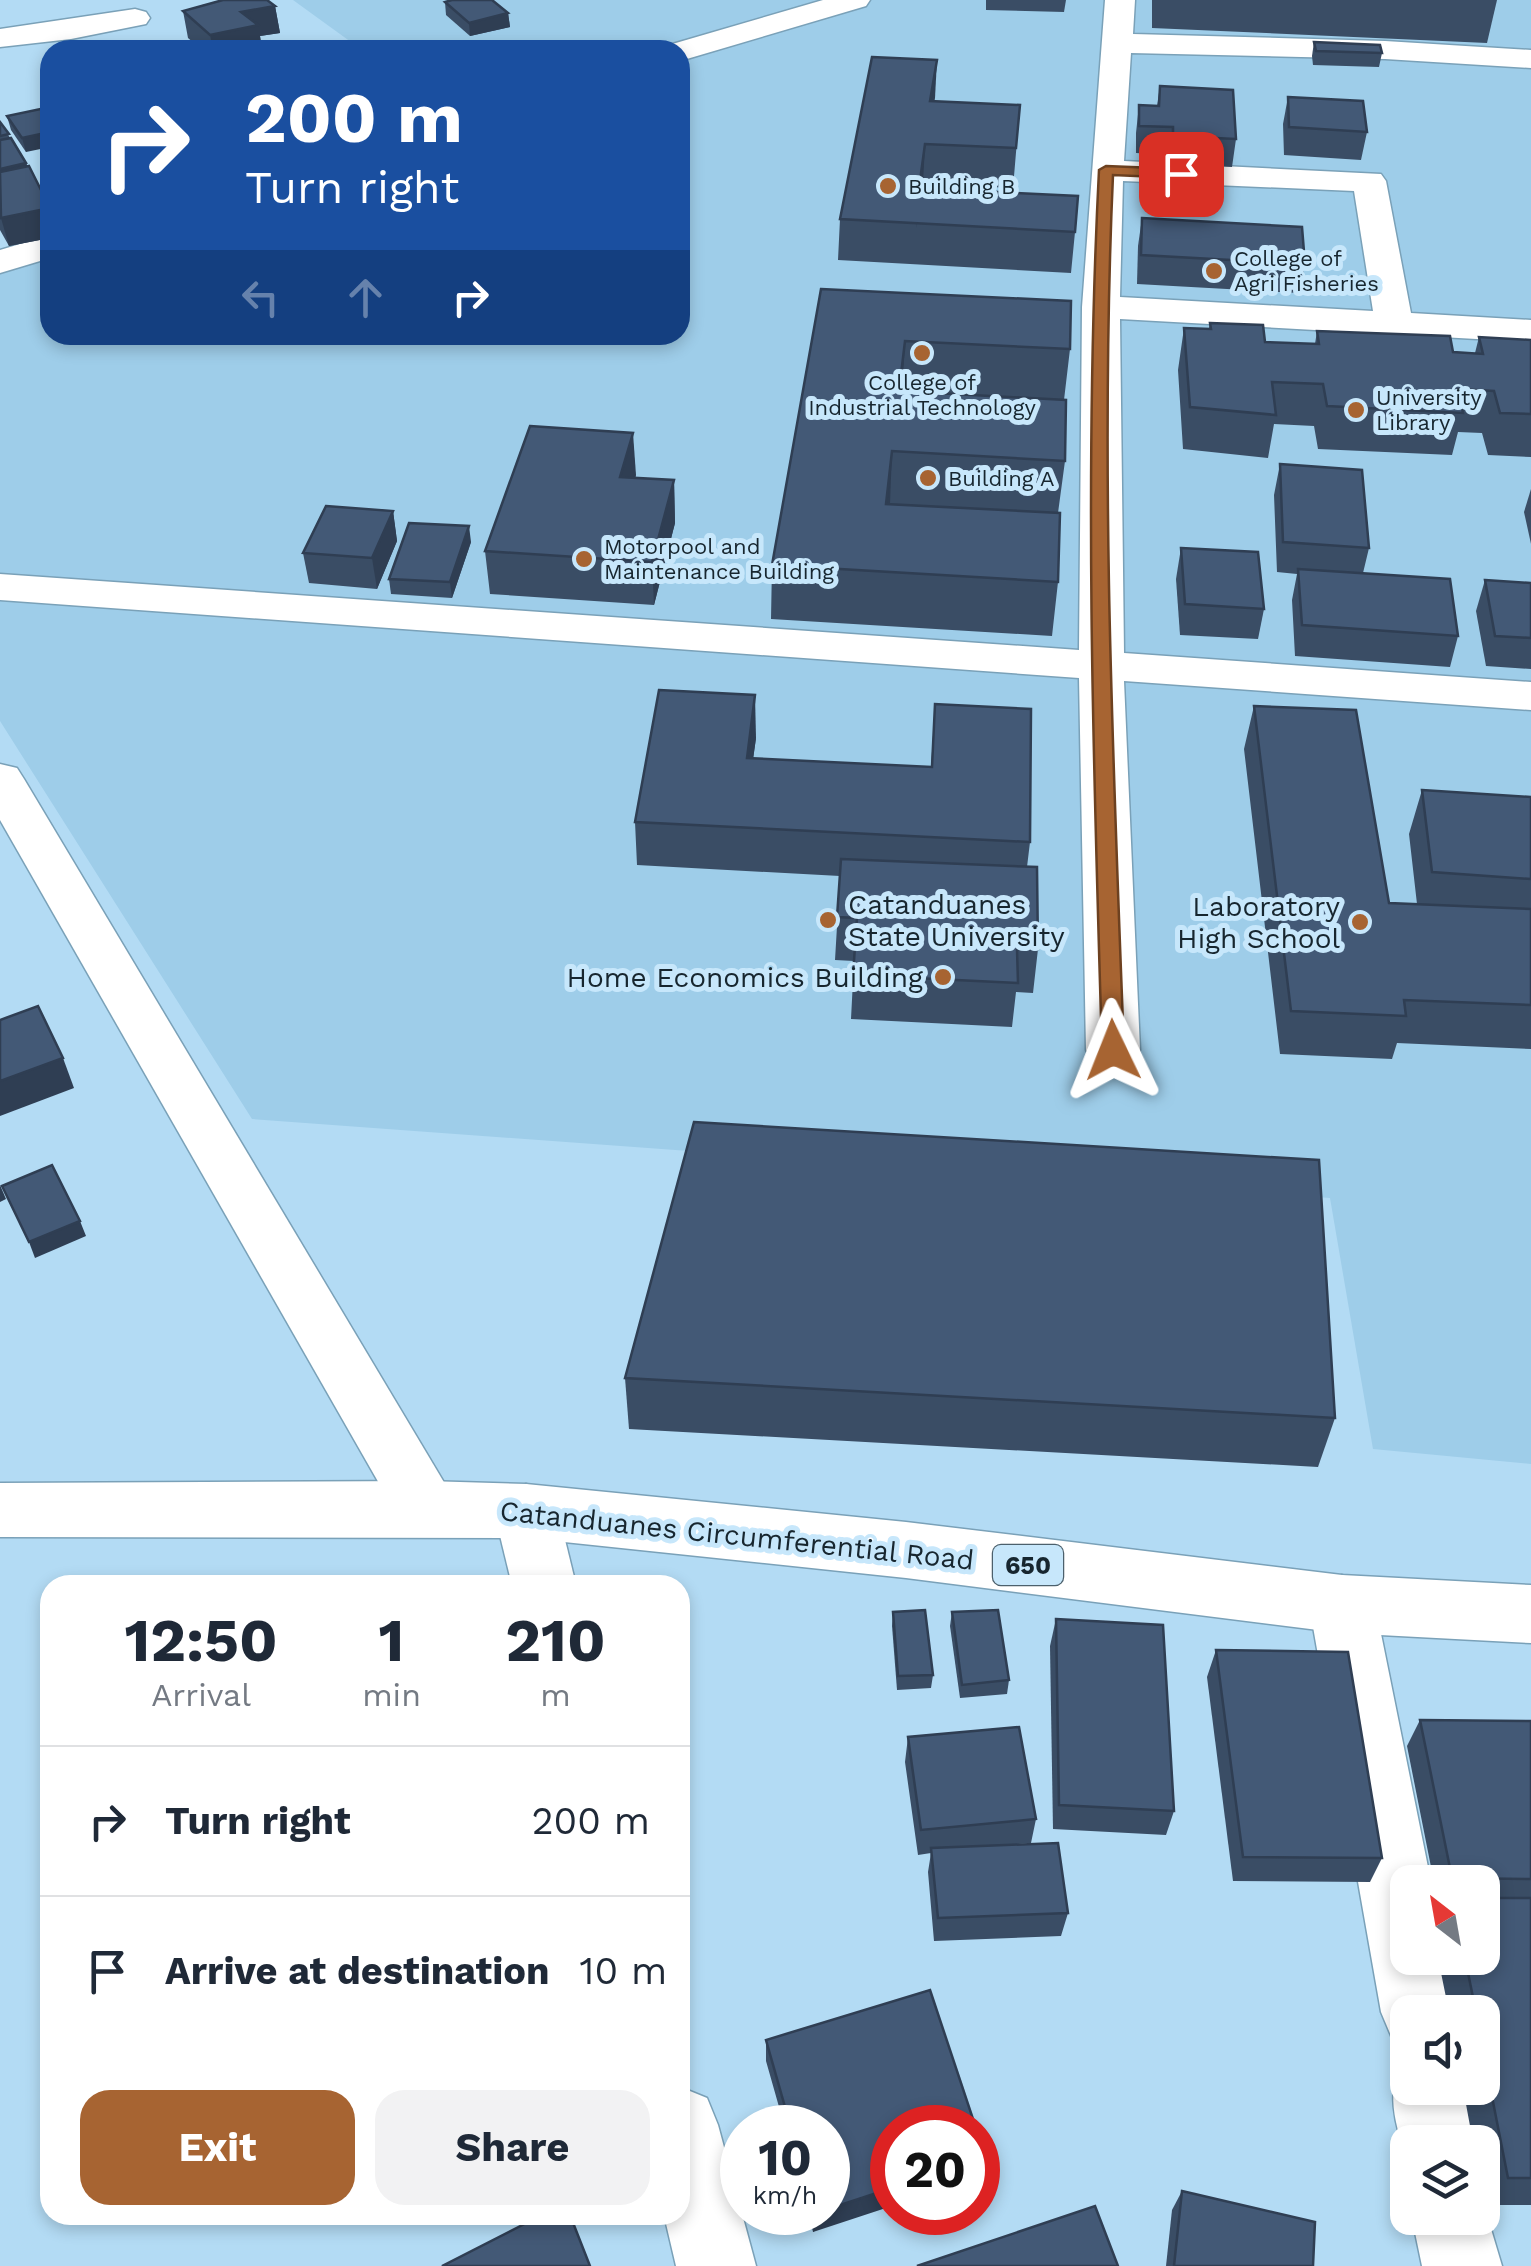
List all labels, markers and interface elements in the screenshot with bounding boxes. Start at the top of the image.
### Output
text: 200 m [245,77,463,159]
icon: right [80,80,210,210]
pin [1139,132,1224,217]
icon: arrive [1154,147,1209,202]
text: Turn right [245,161,459,214]
place label: Building B [908,174,1015,199]
marker: Building B [877,175,899,197]
place label: College of Agri Fisheries [1234,246,1379,296]
marker: College of Agri Fisheries [1203,260,1225,282]
icon: left [233,270,288,325]
icon: ahead [338,270,393,325]
icon: right [443,270,498,325]
marker: College of Industrial Technology [911,342,933,364]
place label: College of Industrial Technology [808,370,1036,420]
place label: University Library [1376,385,1482,435]
marker: University Library [1345,399,1367,421]
place label: Building A [948,466,1055,491]
marker: Building A [917,467,939,489]
place label: Motorpool and Maintenance Building [604,534,834,584]
marker: Motorpool and Maintenance Building [573,548,595,570]
place label: Catanduanes State University [848,888,1065,953]
place label: Laboratory High School [1177,890,1341,955]
marker: Catanduanes State University [817,909,839,931]
marker: Laboratory High School [1349,911,1371,933]
place label: Home Economics Building [567,961,923,994]
marker: Home Economics Building [932,966,954,988]
position arrow [1061,998,1165,1102]
street label: Catanduanes Circumferential Road [498,1494,976,1577]
road number: 650 [993,1545,1063,1585]
text: 12:50 [124,1605,278,1676]
text: 1 [379,1605,404,1676]
text: 210 [505,1605,606,1676]
text: Arrival [151,1676,251,1714]
text: min [362,1676,421,1714]
text: m [540,1676,571,1714]
icon: right [80,1794,135,1849]
text: Turn right [165,1799,351,1843]
text: 200 m [531,1799,650,1843]
north arrow [1390,1865,1500,1975]
map controls [1390,1865,1500,2235]
icon: arrive [80,1944,135,1999]
text: Arrive at destination [165,1949,550,1993]
text: 10 m [580,1949,667,1993]
button: sound [1390,1995,1500,2105]
button: Exit [80,2090,355,2205]
button: Share [375,2090,650,2205]
speed limit sign: 20 [870,2105,1000,2235]
button: layers [1390,2125,1500,2235]
text: 10 [758,2128,812,2187]
text: km/h [753,2181,817,2210]

